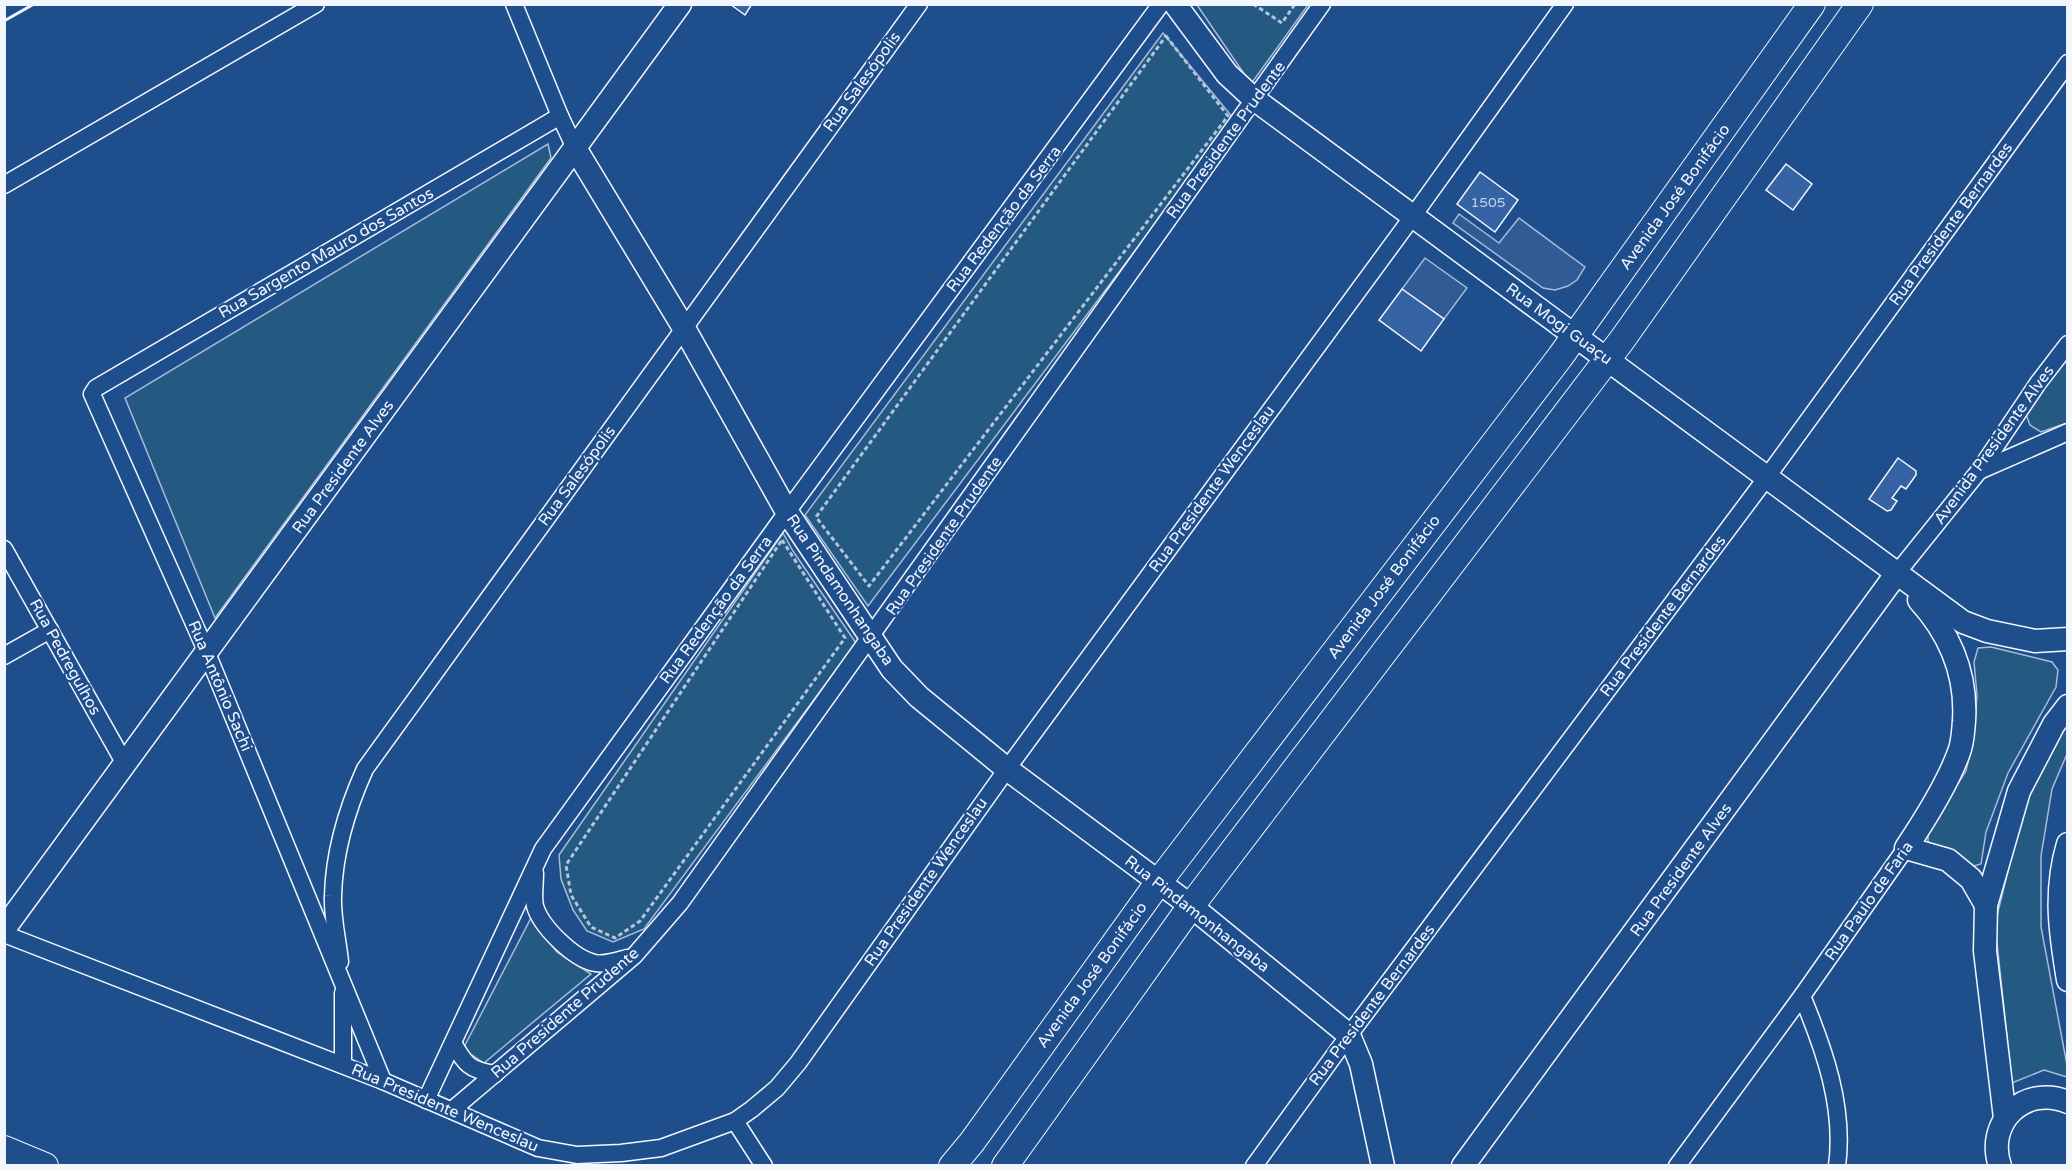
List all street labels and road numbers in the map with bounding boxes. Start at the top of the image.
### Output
street label: Rua Salesópolis [819,28,905,136]
street label: Rua Presidente Prudente [1162,57,1290,223]
street label: Avenida José Bonifácio [1615,120,1735,274]
street label: Rua Presidente Bernardes [1885,138,2017,310]
street label: Rua Redenção da Serra [942,142,1066,296]
street label: Rua Sargento Mauro dos Santos [215,183,437,323]
street label: Rua Mogi Guaçu [1502,279,1616,369]
street label: Avenida Presidente Alves [1930,362,2058,528]
street label: Rua Presidente Alves [288,396,398,538]
street label: Rua Presidente Wenceslau [1145,402,1279,576]
street label: Rua Salesópolis [534,422,620,530]
street label: Rua Presidente Prudente [881,453,1007,619]
street label: Rua Pindamonhangaba [782,510,898,670]
street label: Avenida José Bonifácio [1323,511,1445,663]
street label: Rua Presidente Bernardes [1596,531,1730,701]
street label: Rua Redenção da Serra [655,532,777,688]
street label: Rua Pedregulhos [25,595,105,719]
street label: Rua Antônio Sachi [183,618,257,754]
street label: Rua Presidente Wenceslau [860,794,992,970]
street label: Rua Presidente Alves [1626,799,1736,941]
street label: Rua Paulo de Faria [1820,837,1918,965]
street label: Rua Pindamonhangaba [1120,851,1274,977]
street label: Avenida José Bonifácio [1032,898,1152,1052]
street label: Rua Presidente Bernardes [1305,920,1439,1090]
street label: Rua Presidente Prudente [487,943,643,1083]
street label: Rua Presidente Wenceslau [348,1059,542,1157]

